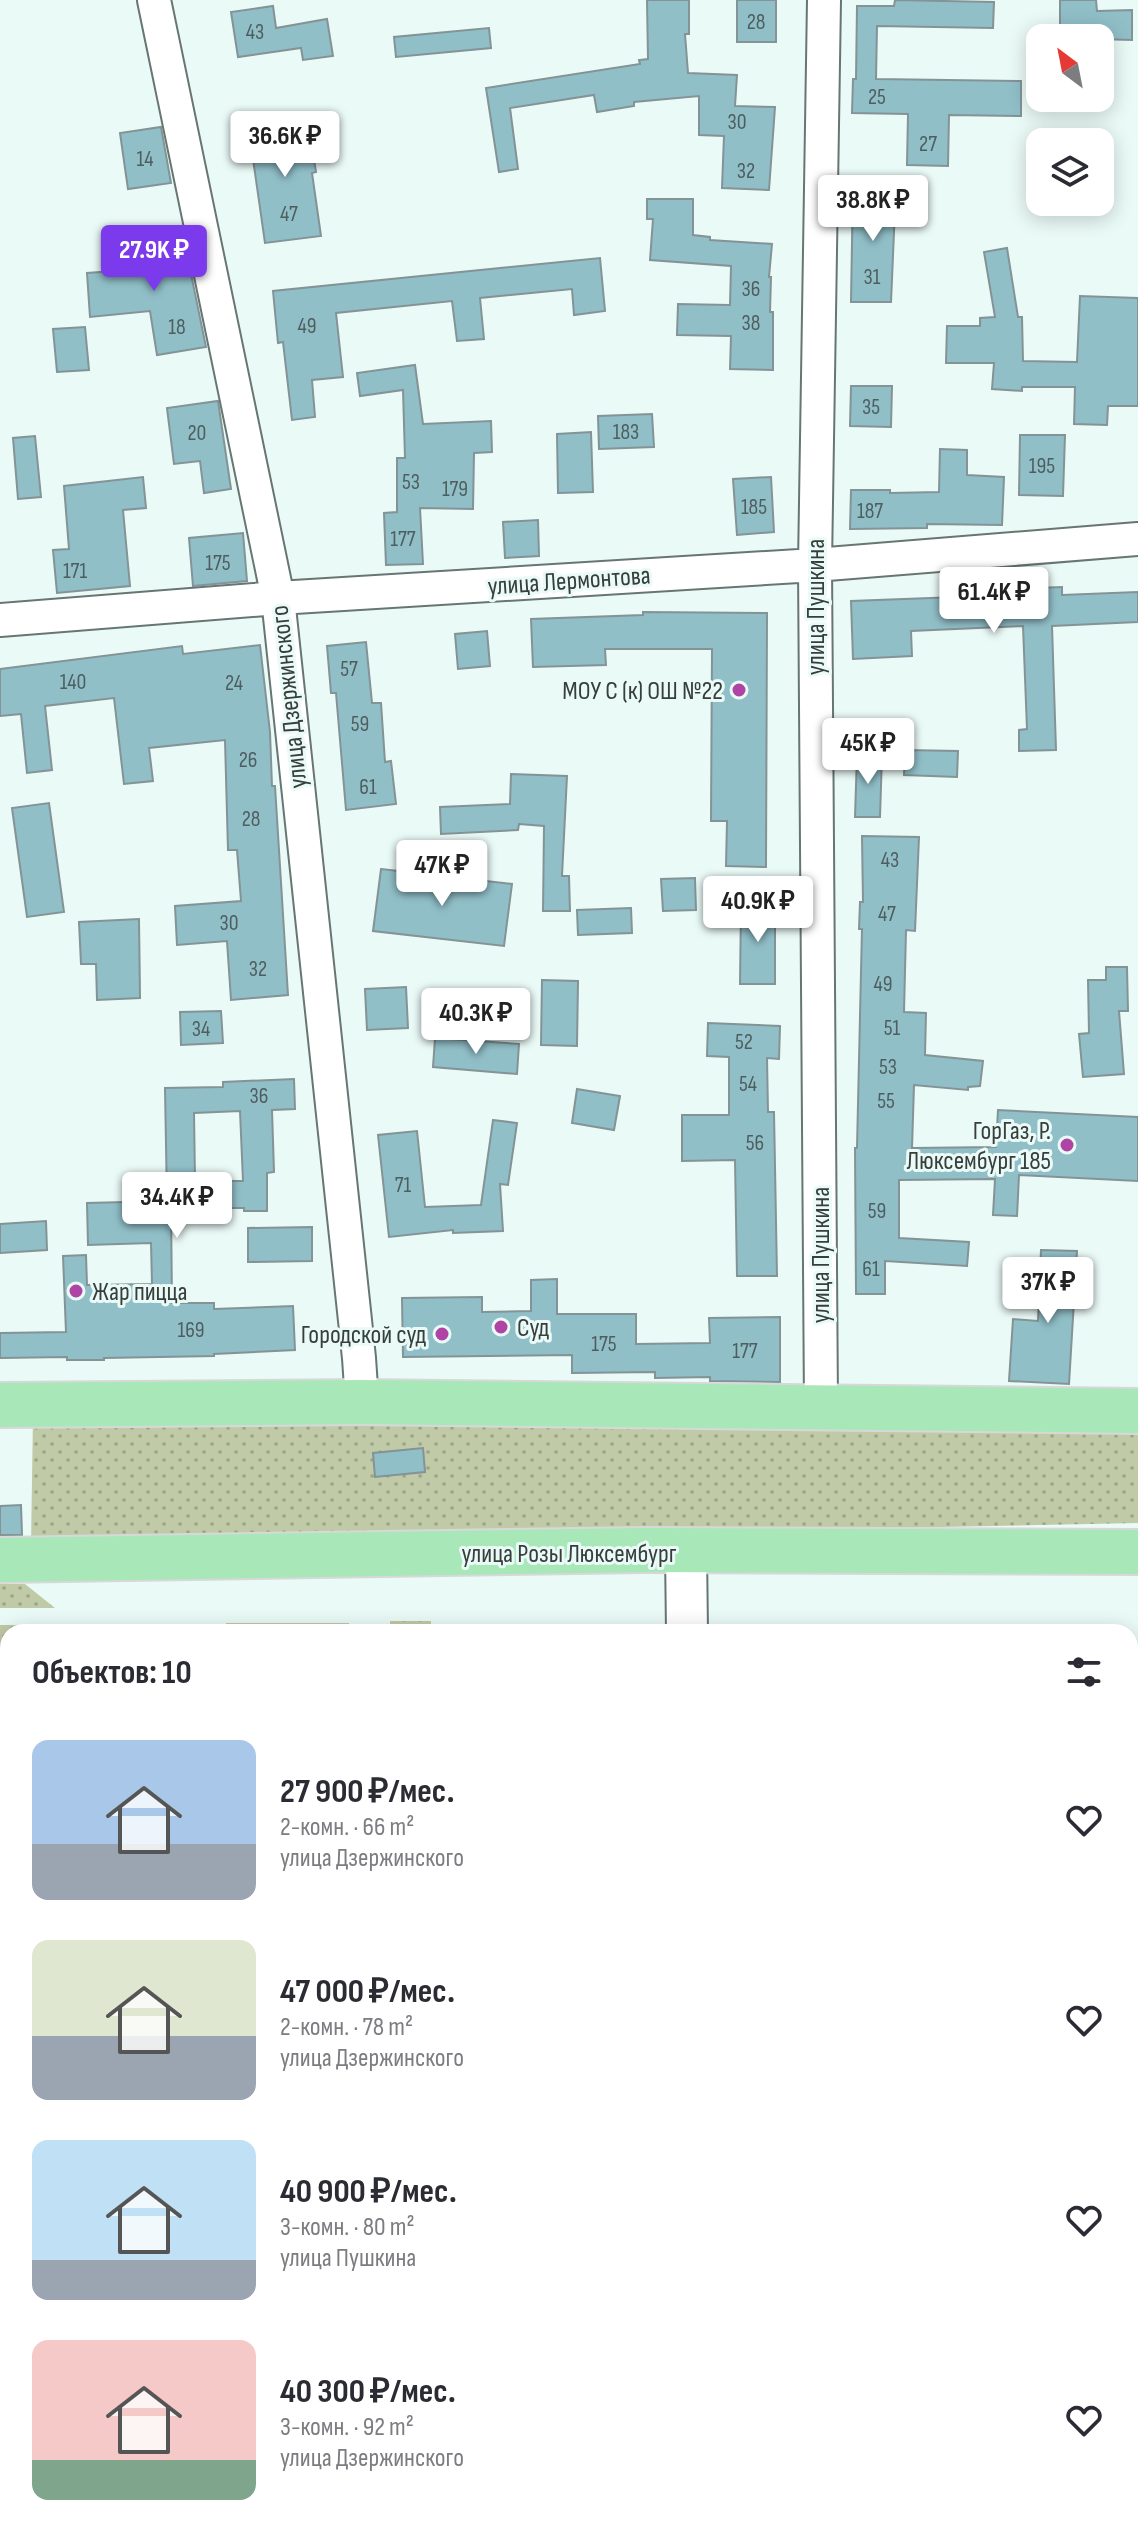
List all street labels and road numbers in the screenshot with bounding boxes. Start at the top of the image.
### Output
street label: улица Пушкина [801,539,832,675]
street label: улица Лермонтова [487,560,652,603]
street label: улица Дзержинского [264,604,315,790]
street label: улица Пушкина [806,1187,837,1323]
street label: улица Розы Люксембург [461,1539,677,1570]

